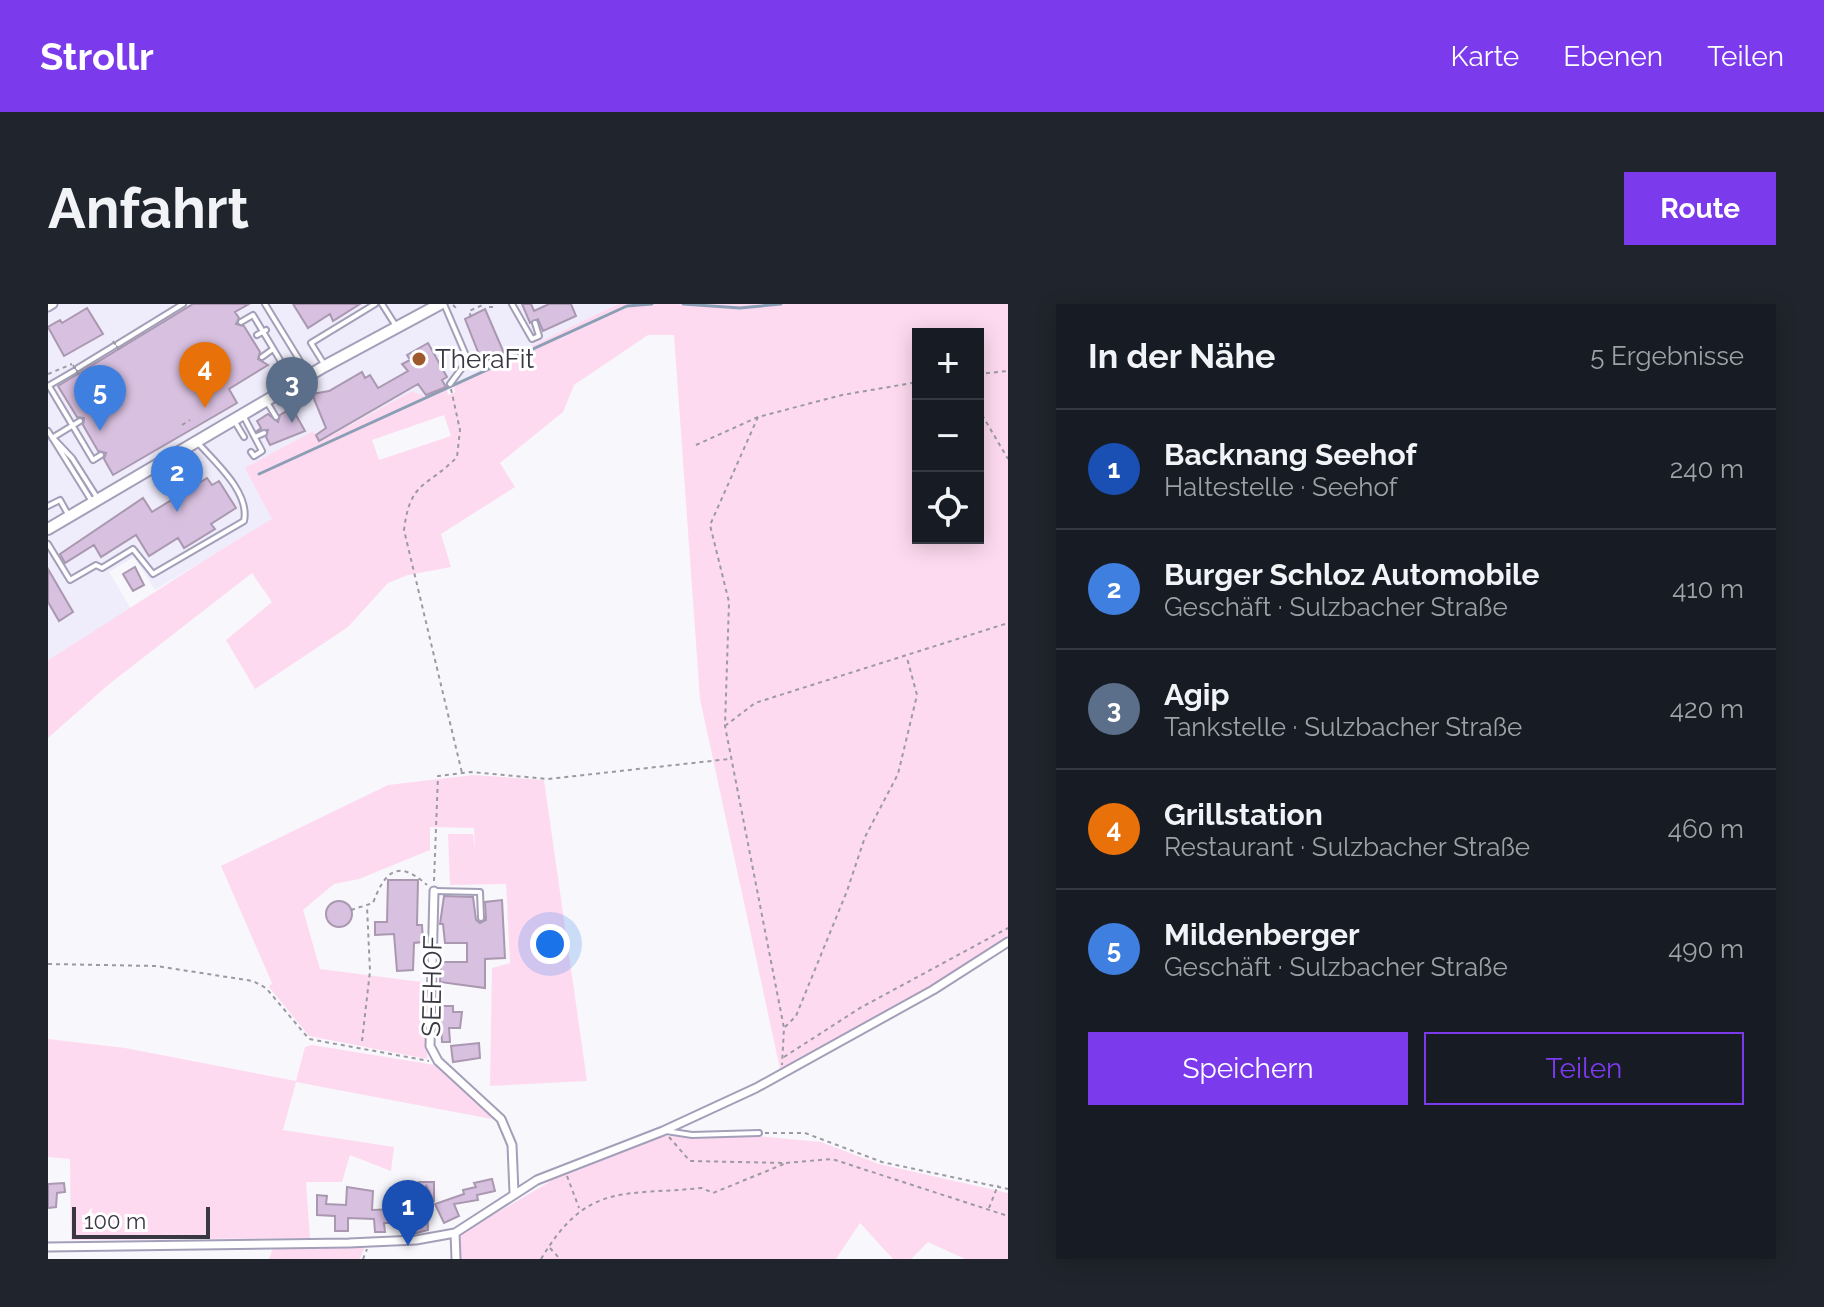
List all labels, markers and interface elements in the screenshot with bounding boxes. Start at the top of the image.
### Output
text: Strollr [40,34,154,79]
text: Karte [1451,40,1519,73]
text: Ebenen [1563,40,1663,73]
text: Teilen [1707,40,1784,73]
button: Route [1624,172,1776,245]
text: Anfahrt [48,175,249,241]
map controls [912,328,984,544]
button: + [912,328,984,400]
text: In der Nähe [1088,336,1275,376]
text: 5 Ergebnisse [1590,341,1744,371]
pin: 4 [179,342,231,408]
place label: TheraFit [435,344,535,374]
marker: TheraFit [410,350,428,368]
pin: 3 [266,357,318,423]
pin: 5 [74,365,126,431]
button: − [912,400,984,472]
text: Backnang Seehof [1164,437,1417,472]
pin: 2 [151,446,203,512]
text: 1 [1108,454,1120,484]
text: 240 m [1670,454,1744,484]
button: locate [912,472,984,544]
text: Haltestelle · Seehof [1164,472,1397,502]
text: Burger Schloz Automobile [1164,557,1540,592]
text: 2 [1107,574,1121,604]
text: 410 m [1672,574,1744,604]
text: Geschäft · Sulzbacher Straße [1164,592,1508,622]
text: Agip [1164,677,1229,712]
text: 3 [1107,694,1121,724]
text: 420 m [1670,694,1744,724]
text: Tankstelle · Sulzbacher Straße [1164,712,1522,742]
text: Grillstation [1164,797,1323,832]
text: 4 [1107,814,1121,844]
text: 460 m [1668,814,1744,844]
text: Restaurant · Sulzbacher Straße [1164,832,1530,862]
text: Mildenberger [1164,917,1360,952]
your location [530,924,570,964]
text: 5 [1107,934,1121,964]
text: 490 m [1668,934,1744,964]
street label: SEEHOF [416,935,448,1037]
text: Geschäft · Sulzbacher Straße [1164,952,1508,982]
button: Speichern [1088,1032,1408,1105]
button: Teilen [1424,1032,1744,1105]
pin: 1 [382,1180,434,1246]
scale bar [72,1203,210,1239]
text: 100 m [84,1208,146,1234]

